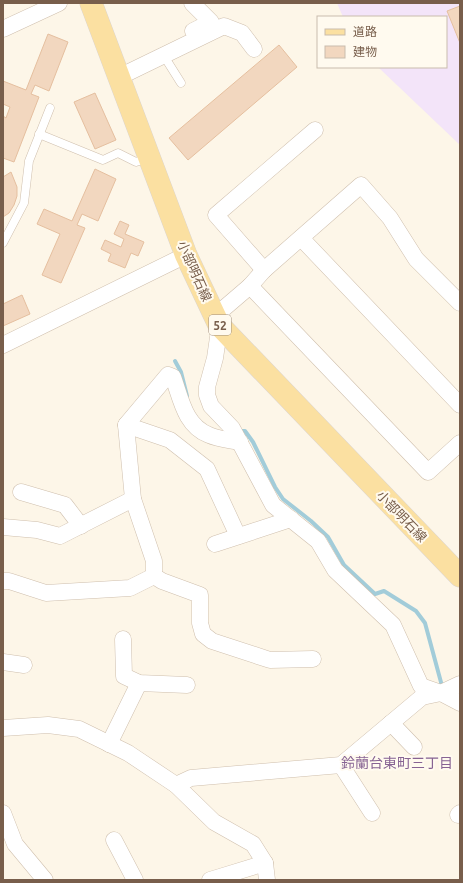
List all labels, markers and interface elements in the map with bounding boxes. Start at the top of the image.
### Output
legend [317,16,447,68]
text: 道路 [353,25,377,38]
text: 建物 [353,45,377,58]
street label: 小部明石線 [175,238,215,304]
road number: 52 [209,315,231,335]
street label: 小部明石線 [374,488,430,544]
district label: 鈴蘭台東町三丁目 [341,755,453,771]

